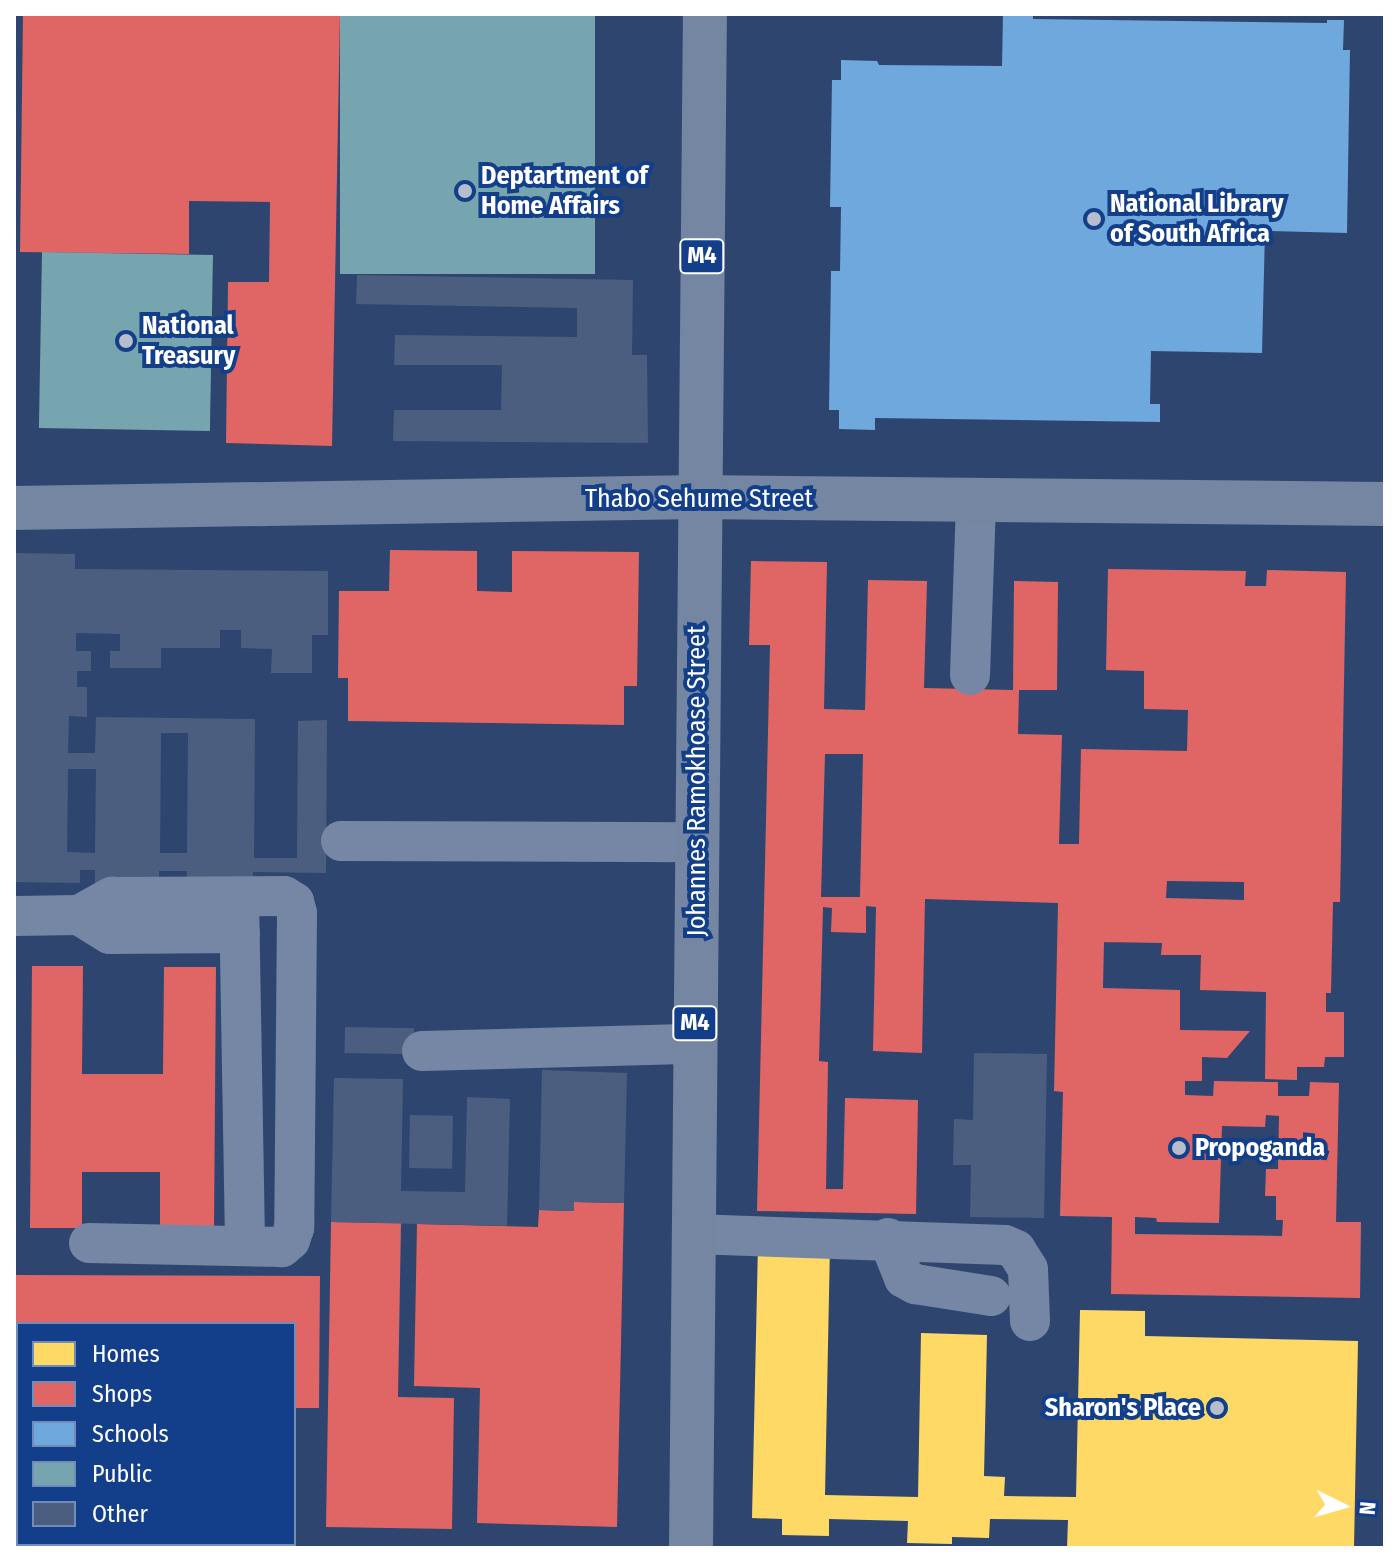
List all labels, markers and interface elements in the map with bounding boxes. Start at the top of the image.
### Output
place label: Deptartment of Home Affairs [481,160,648,222]
marker: Deptartment of Home Affairs [456,182,474,200]
place label: National Library of South Africa [1110,188,1284,250]
marker: National Library of South Africa [1085,210,1103,228]
road number: M4 [678,236,726,276]
place label: National Treasury [142,310,235,372]
marker: National Treasury [117,332,135,350]
street label: Thabo Sehume Street [585,483,813,515]
street label: Johannes Ramokhoase Street [681,626,713,936]
road number: M4 [671,1003,719,1043]
place label: Propoganda [1195,1132,1325,1164]
marker: Propoganda [1170,1139,1188,1157]
legend [16,1322,296,1546]
text: Homes [92,1340,160,1368]
text: Shops [92,1380,152,1408]
place label: Sharon's Place [1045,1392,1201,1424]
marker: Sharon's Place [1208,1399,1226,1417]
text: Schools [92,1420,169,1448]
text: Public [92,1460,152,1488]
north arrow [1303,1466,1383,1546]
text: Other [92,1500,148,1528]
text: N [1353,1500,1381,1516]

